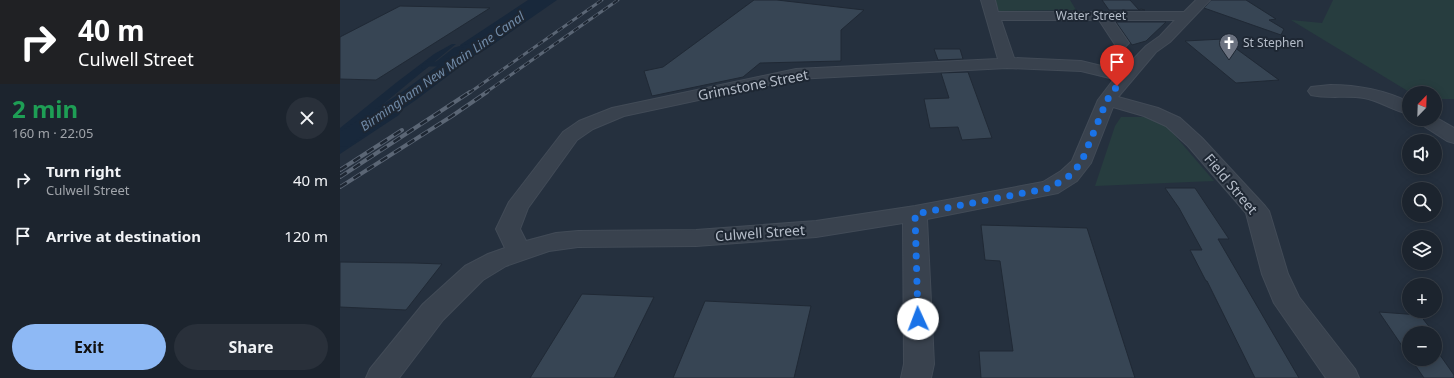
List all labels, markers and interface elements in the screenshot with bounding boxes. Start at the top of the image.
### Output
water label: Birmingham New Main Line Canal [356,7,528,135]
street label: Water Street [1056,7,1127,24]
text: 40 m [78,11,145,49]
icon: right [12,16,64,68]
church icon: St Stephen [1218,32,1240,60]
place label: St Stephen [1243,34,1304,51]
pin [1100,45,1134,86]
text: Culwell Street [78,47,194,71]
icon: arrive [1106,51,1128,73]
street label: Grimstone Street [696,64,810,105]
north arrow [1402,86,1442,126]
map controls [1402,86,1442,366]
text: 2 min [12,92,78,125]
button: close [286,97,328,139]
text: 160 m · 22:05 [12,124,93,142]
button: sound [1402,134,1442,174]
street label: Field Street [1200,149,1262,218]
text: Turn right [46,161,121,181]
icon: right [12,169,34,191]
text: 40 m [293,170,328,190]
text: Culwell Street [46,181,130,199]
button: search [1402,182,1442,222]
street label: Culwell Street [714,220,806,245]
icon: arrive [12,225,34,247]
text: Arrive at destination [46,226,201,246]
text: 120 m [284,226,328,246]
button: layers [1402,230,1442,270]
button: + [1402,278,1442,318]
position arrow [897,298,939,340]
button: Exit [12,324,166,370]
button: Share [174,324,328,370]
button: − [1402,326,1442,366]

